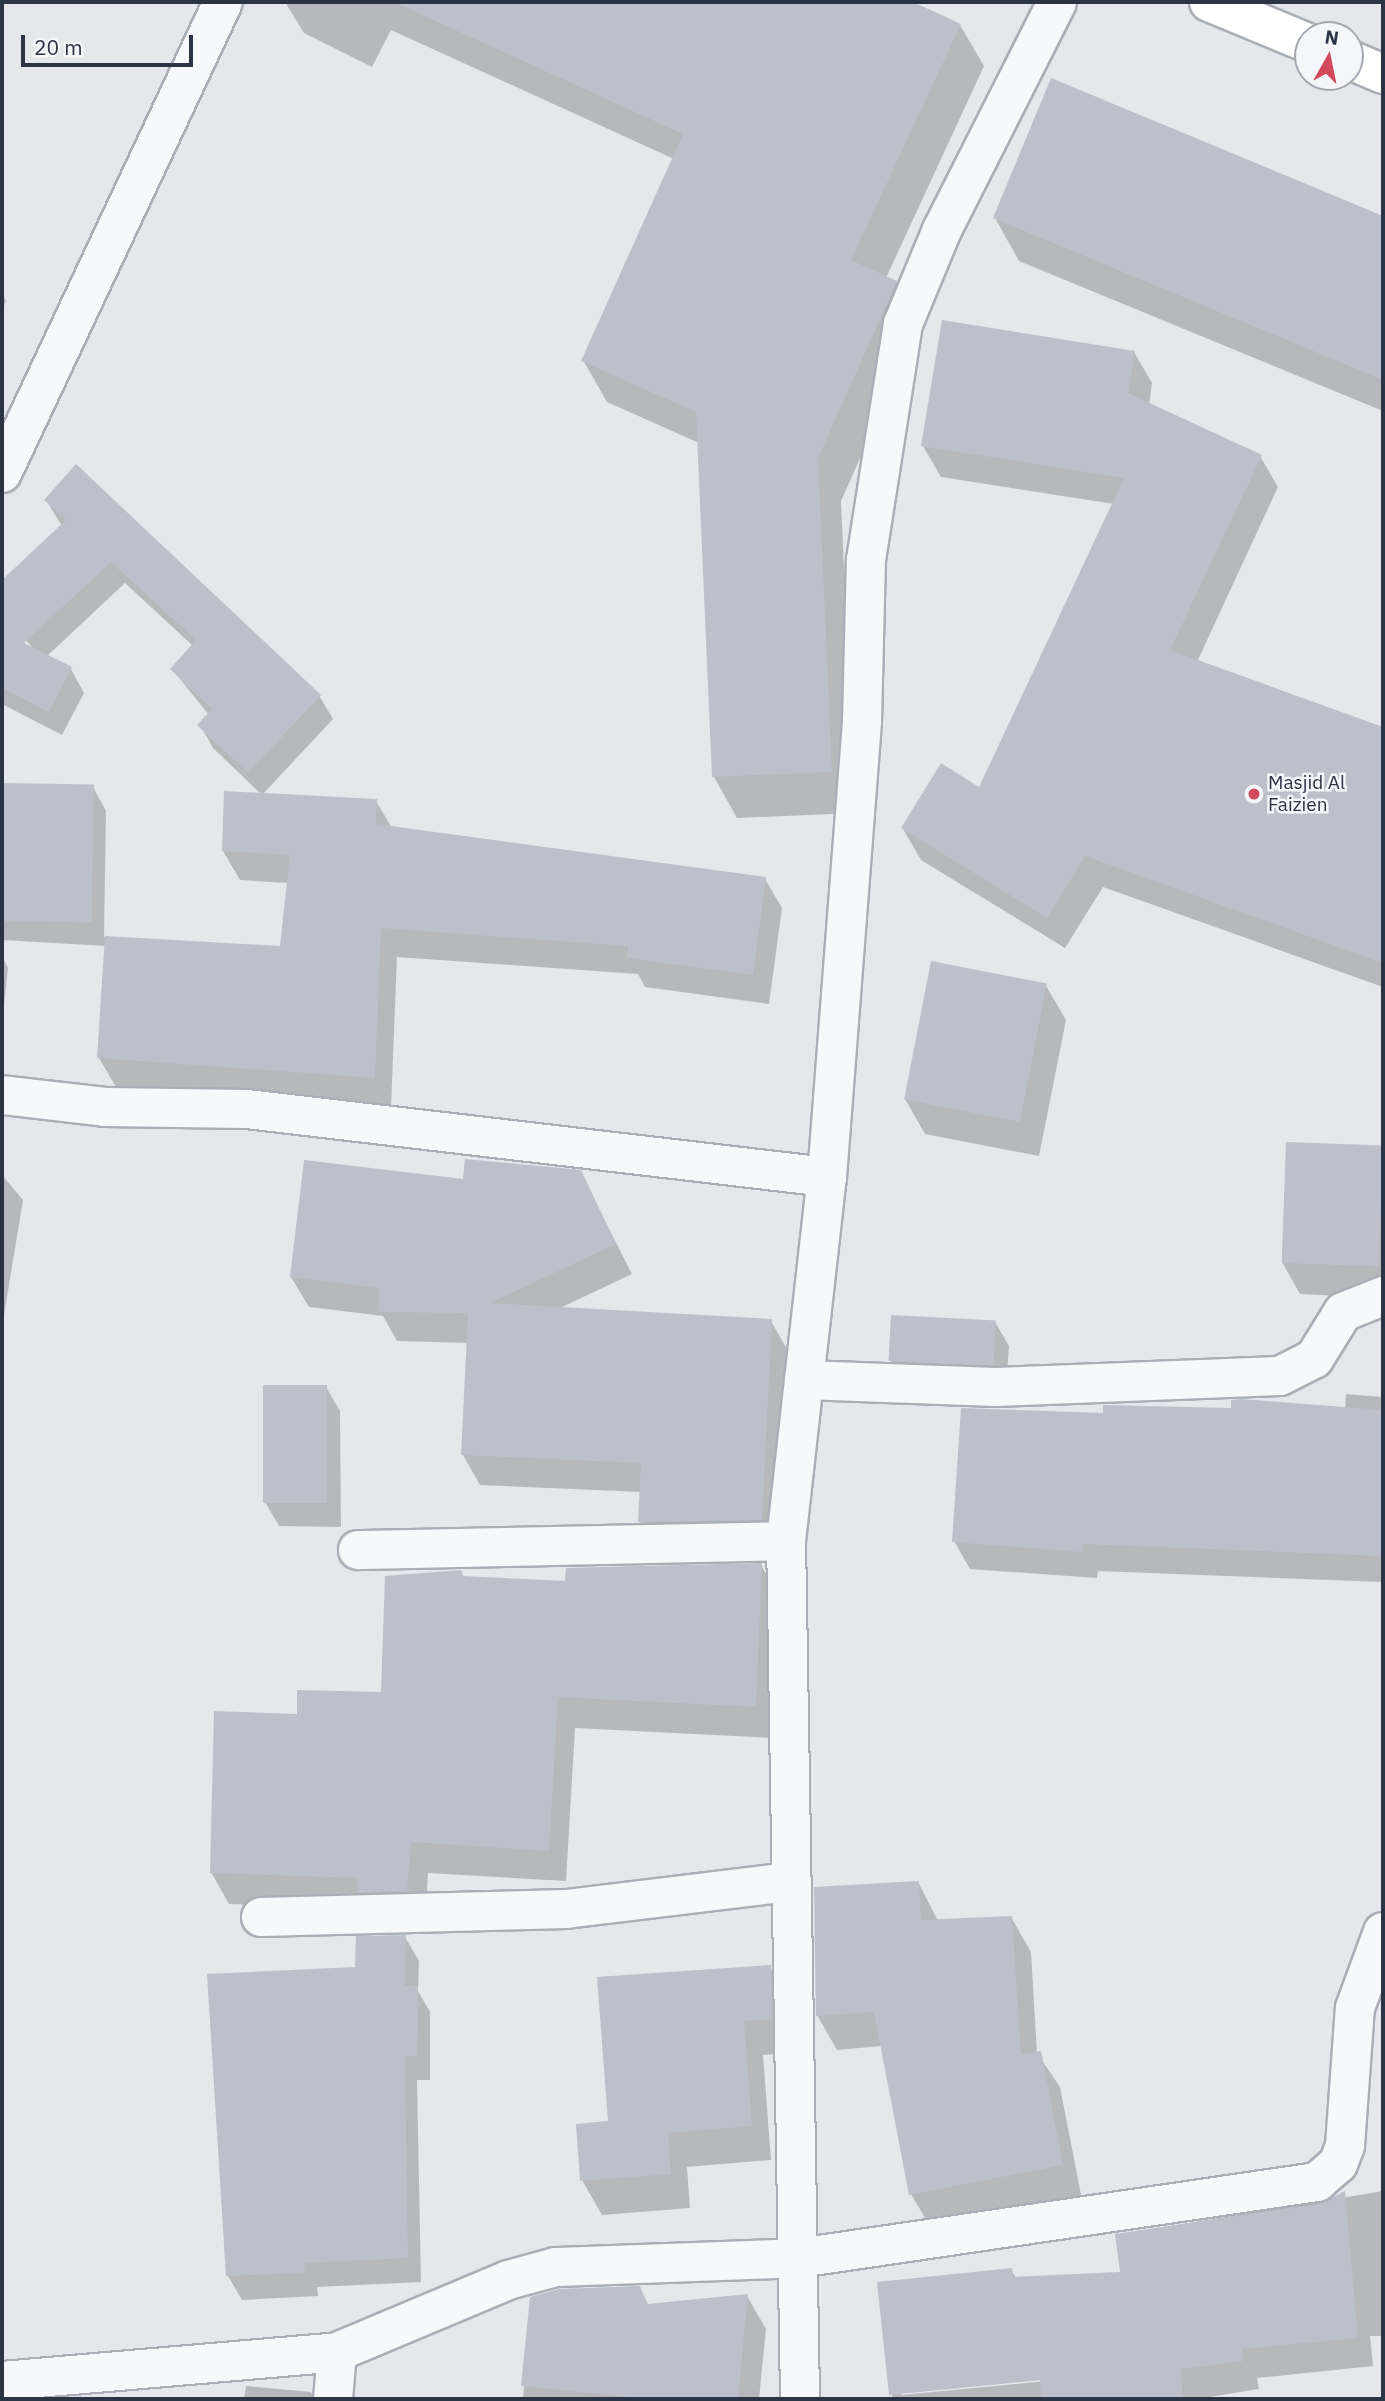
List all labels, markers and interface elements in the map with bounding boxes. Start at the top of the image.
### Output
scale bar [24,21,196,65]
north arrow [1294,21,1364,91]
text: N [1323,24,1341,50]
text: 20 m [34,33,83,61]
place label: Masjid Al Faizien [1268,772,1345,816]
marker: Masjid Al Faizien [1246,786,1262,802]

